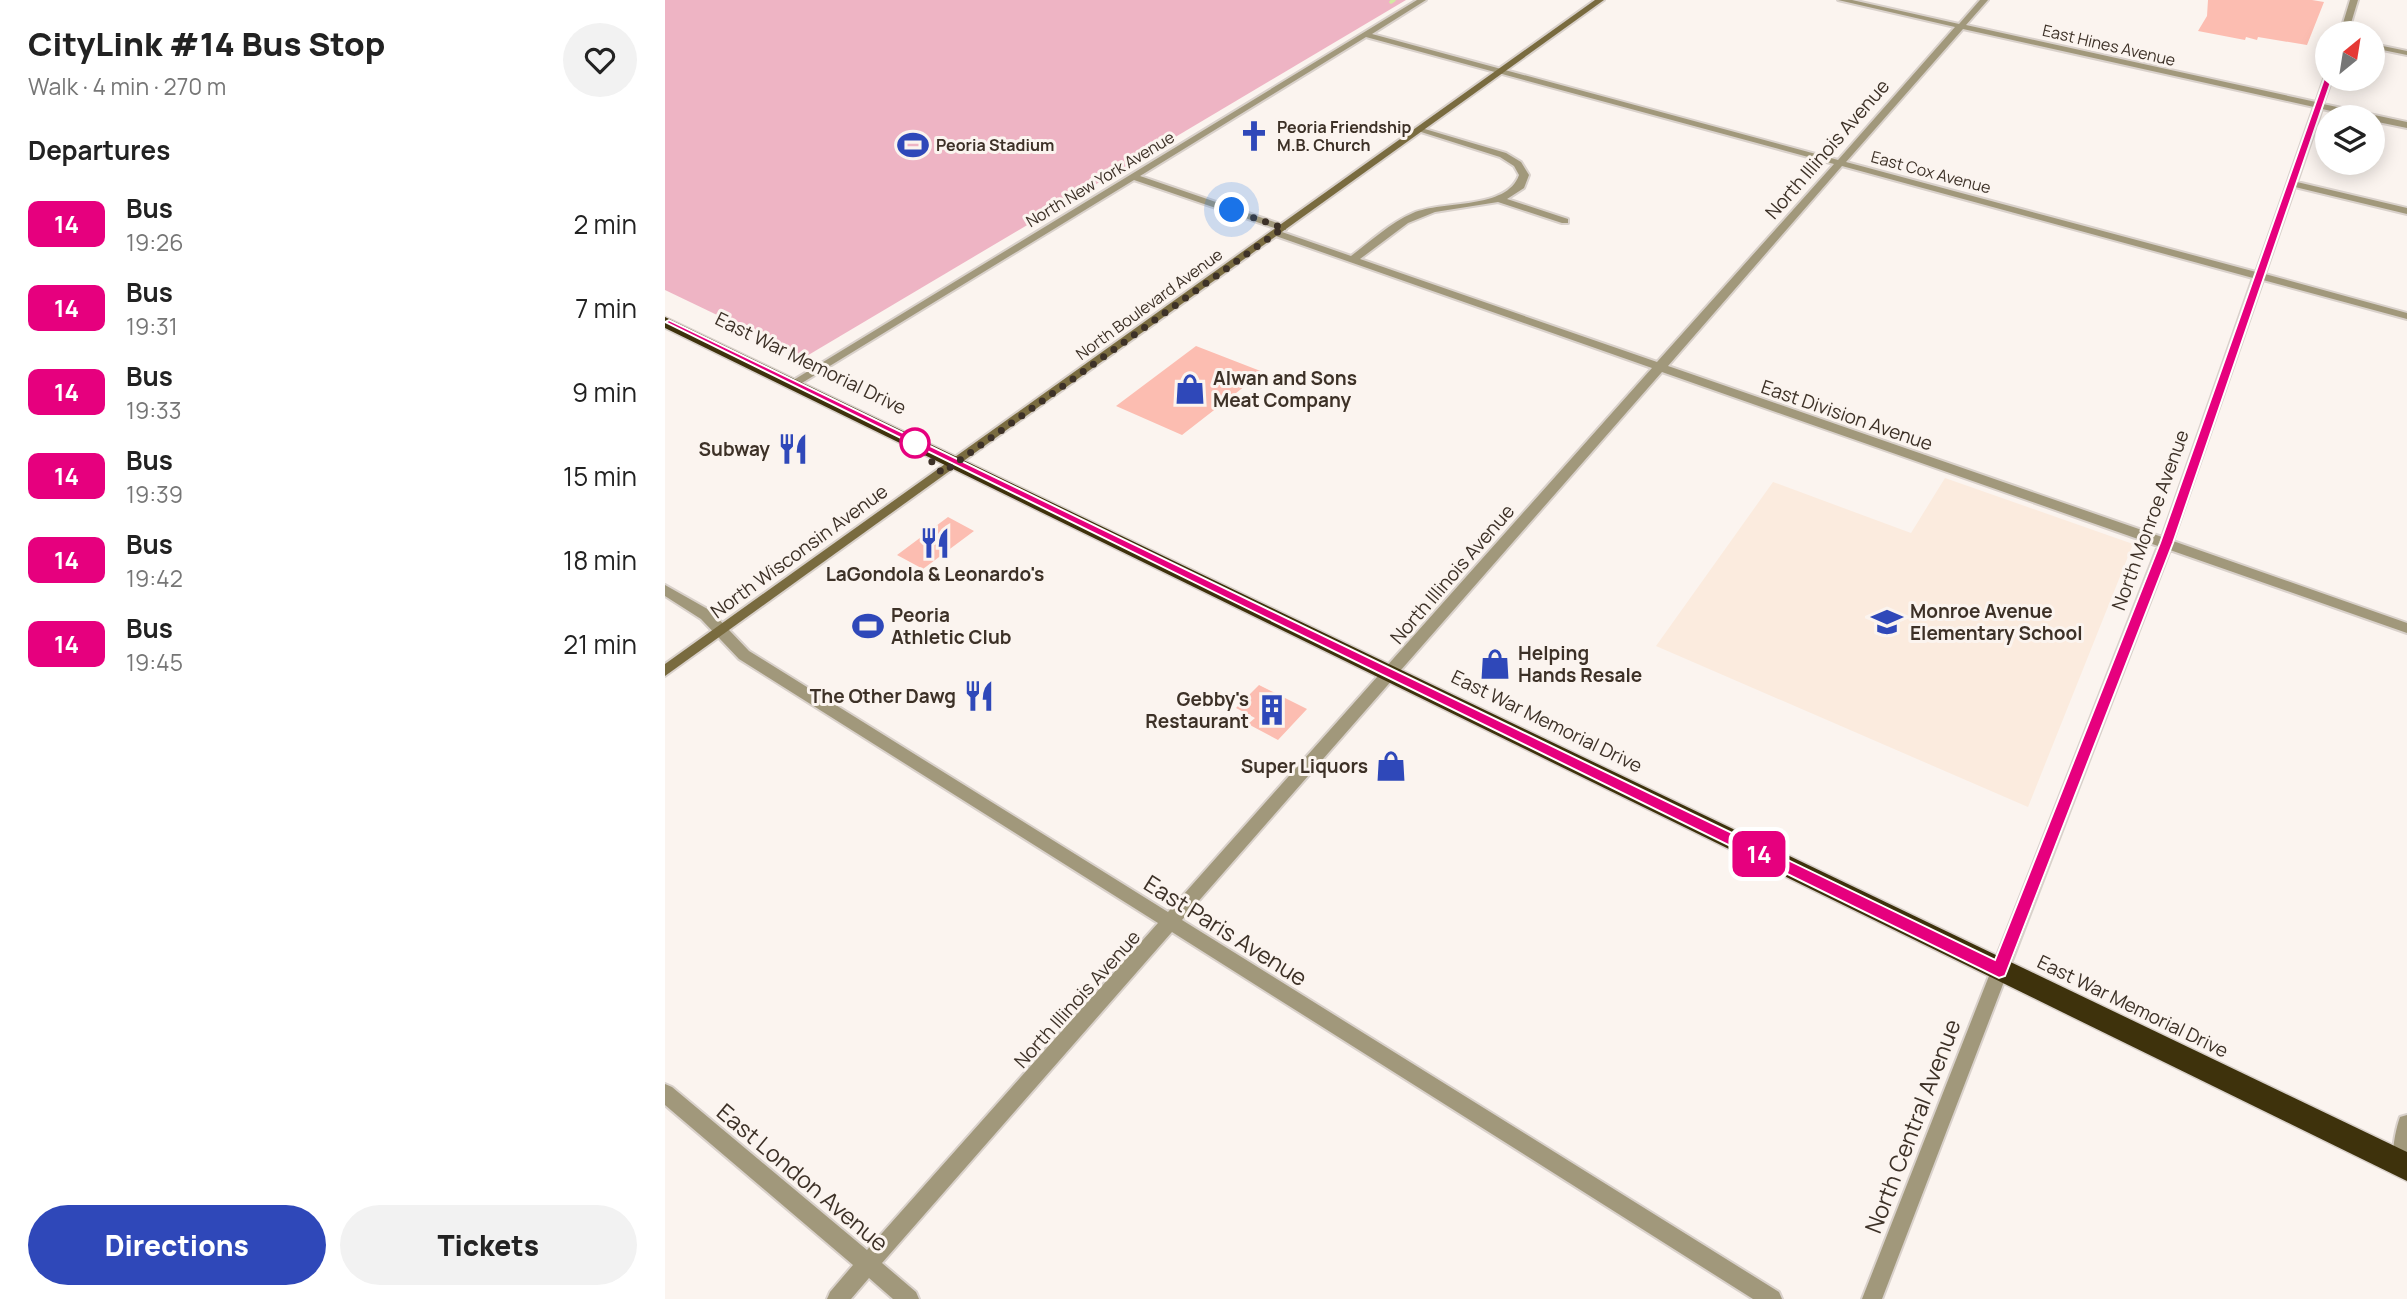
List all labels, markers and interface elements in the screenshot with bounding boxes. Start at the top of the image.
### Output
street label: East Hines Avenue [2040,19,2178,71]
text: CityLink #14 Bus Stop [28,21,385,66]
north arrow [2315,21,2385,91]
map controls [2315,21,2385,175]
button: heart [563,23,637,97]
text: Walk · 4 min · 270 m [28,70,226,102]
street label: North Illinois Avenue [1759,74,1895,224]
button: layers [2315,105,2385,175]
place label: Peoria Friendship M.B. Church [1277,116,1411,156]
church icon: Peoria Friendship M.B. Church [1237,119,1271,153]
street label: North New York Avenue [1022,126,1178,232]
sports icon: Peoria Stadium [896,128,930,162]
text: Departures [28,132,170,168]
place label: Peoria Stadium [936,134,1054,156]
street label: East Cox Avenue [1869,145,1993,199]
text: Bus [126,190,173,226]
your location [1214,192,1249,227]
text: 2 min [573,206,637,242]
text: 14 [54,207,79,240]
text: 19:26 [126,226,184,258]
street label: North Boulevard Avenue [1071,243,1227,365]
text: Bus [126,274,173,310]
text: 7 min [575,290,637,326]
text: 14 [54,291,79,324]
street label: East War Memorial Drive [711,305,911,421]
text: 19:31 [126,310,178,342]
text: Bus [126,358,173,394]
place label: Alwan and Sons Meat Company [1213,365,1357,413]
shop icon: Alwan and Sons Meat Company [1173,372,1207,406]
street label: East Division Avenue [1758,373,1936,457]
text: 9 min [572,374,637,410]
text: 14 [54,375,79,408]
text: 19:33 [126,394,182,426]
street label: North Monroe Avenue [2105,426,2195,614]
unlabelled marker [900,428,930,458]
restaurant icon: Subway [776,432,810,466]
place label: Subway [699,436,770,462]
text: Bus [126,442,173,478]
text: 15 min [563,458,637,494]
text: 14 [54,459,79,492]
text: 19:39 [126,478,183,510]
street label: North Wisconsin Avenue [705,478,893,624]
street label: North Illinois Avenue [1384,499,1520,649]
text: Bus [126,526,173,562]
restaurant icon: LaGondola & Leonardo's [918,526,952,560]
text: 18 min [563,542,637,578]
text: 14 [54,543,79,576]
place label: LaGondola & Leonardo's [826,561,1044,587]
text: 19:42 [126,562,183,594]
place label: Monroe Avenue Elementary School [1910,598,2083,646]
place label: Peoria Athletic Club [891,602,1011,650]
school or university icon: Monroe Avenue Elementary School [1870,605,1904,639]
sports icon: Peoria Athletic Club [851,609,885,643]
text: Bus [126,610,173,646]
text: 21 min [563,626,637,662]
text: 14 [54,627,79,660]
place label: Helping Hands Resale [1518,640,1642,688]
text: 19:45 [126,646,183,678]
shop icon: Helping Hands Resale [1478,647,1512,681]
street label: East War Memorial Drive [1447,663,1647,779]
restaurant icon: The Other Dawg [962,679,996,713]
place label: The Other Dawg [810,683,956,709]
place label: Gebby's Restaurant [1145,686,1249,734]
building icon: Gebby's Restaurant [1255,693,1289,727]
shop icon: Super Liquors [1374,749,1408,783]
place label: Super Liquors [1241,753,1368,779]
line badge: 14 [1727,831,1791,877]
text: 14 [1746,837,1772,870]
street label: East Paris Avenue [1138,867,1314,993]
street label: North Illinois Avenue [1008,924,1146,1074]
street label: East War Memorial Drive [2033,948,2233,1064]
street label: North Central Avenue [1856,1014,1968,1238]
street label: East London Avenue [710,1096,896,1258]
button: Directions [28,1205,326,1285]
button: Tickets [340,1205,637,1285]

